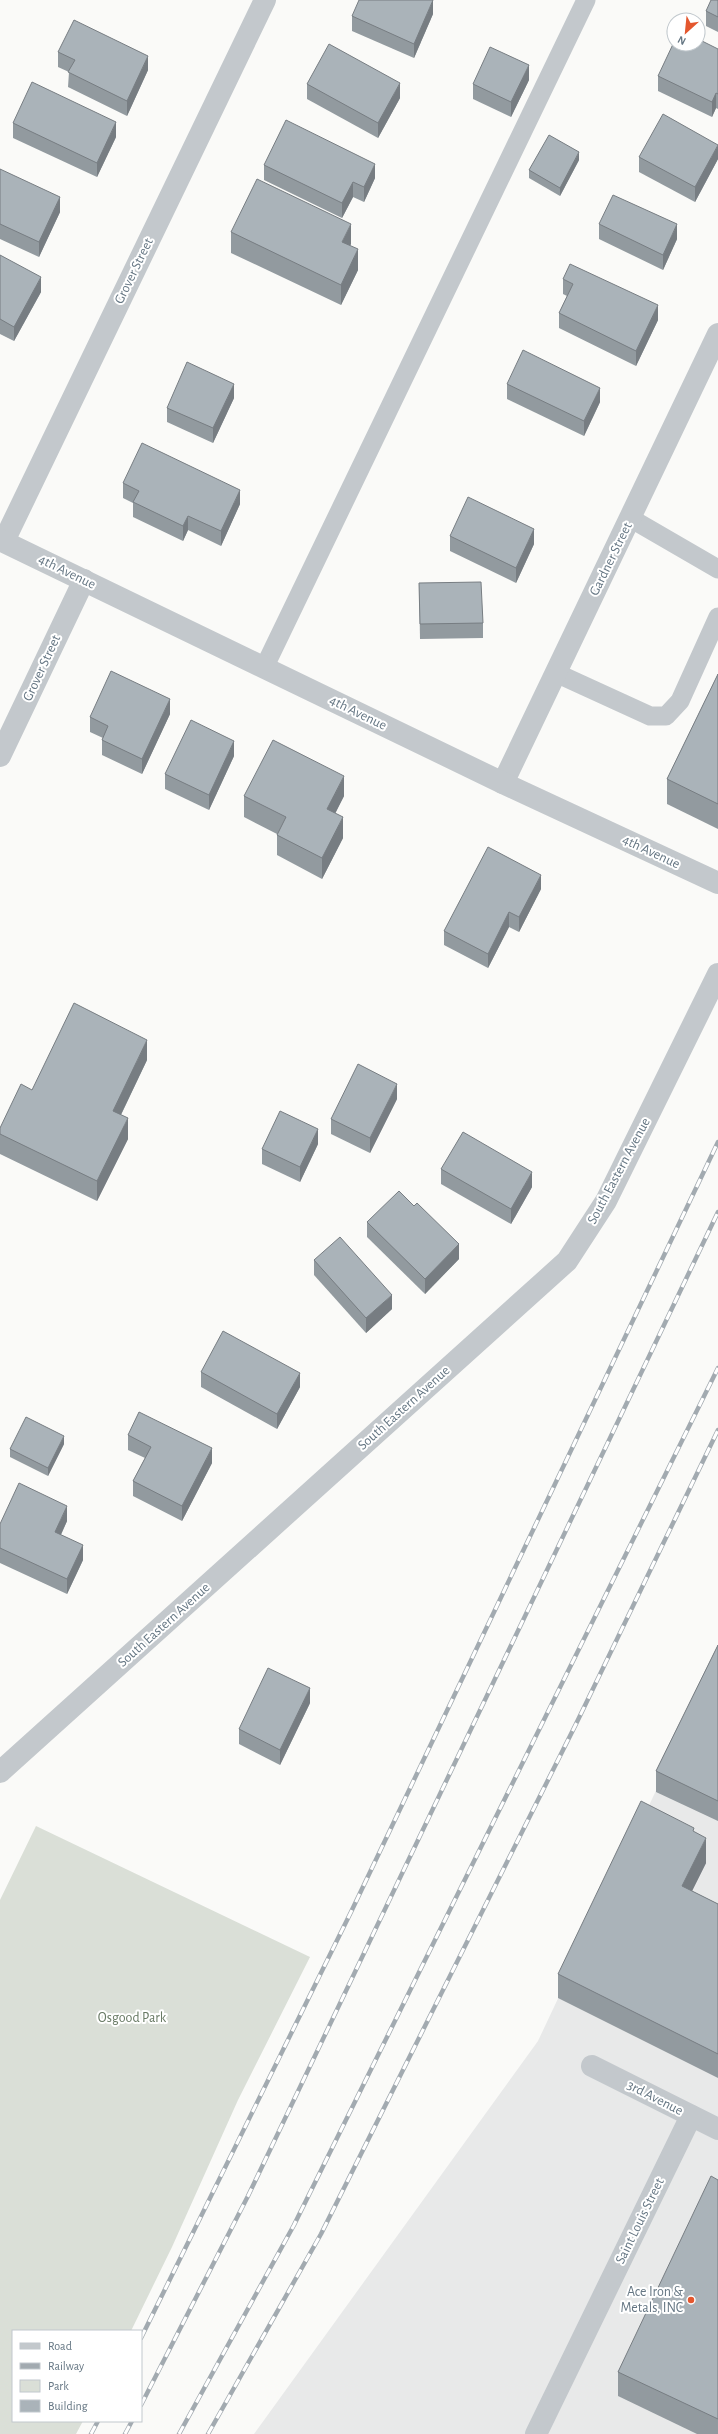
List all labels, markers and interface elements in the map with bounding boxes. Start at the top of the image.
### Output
north arrow [666,12,706,52]
text: N [676,34,688,47]
street label: Grover Street [112,235,156,306]
street label: Gardner Street [587,520,635,598]
street label: 4th Avenue [36,552,98,592]
street label: Grover Street [21,632,64,703]
street label: 4th Avenue [327,693,389,733]
street label: 4th Avenue [620,833,682,871]
street label: South Eastern Avenue [585,1116,653,1226]
street label: South Eastern Avenue [355,1363,453,1453]
street label: South Eastern Avenue [115,1580,213,1670]
park label: Osgood Park [98,2011,167,2025]
street label: 3rd Avenue [625,2078,685,2118]
street label: Saint Louis Street [613,2175,667,2266]
place label: Ace Iron & Metals, INC [621,2285,683,2315]
marker: Ace Iron & Metals, INC [686,2295,696,2305]
legend [12,2330,142,2422]
text: Road [48,2340,72,2352]
text: Railway [48,2360,84,2373]
text: Park [48,2380,69,2392]
text: Building [48,2400,88,2412]

